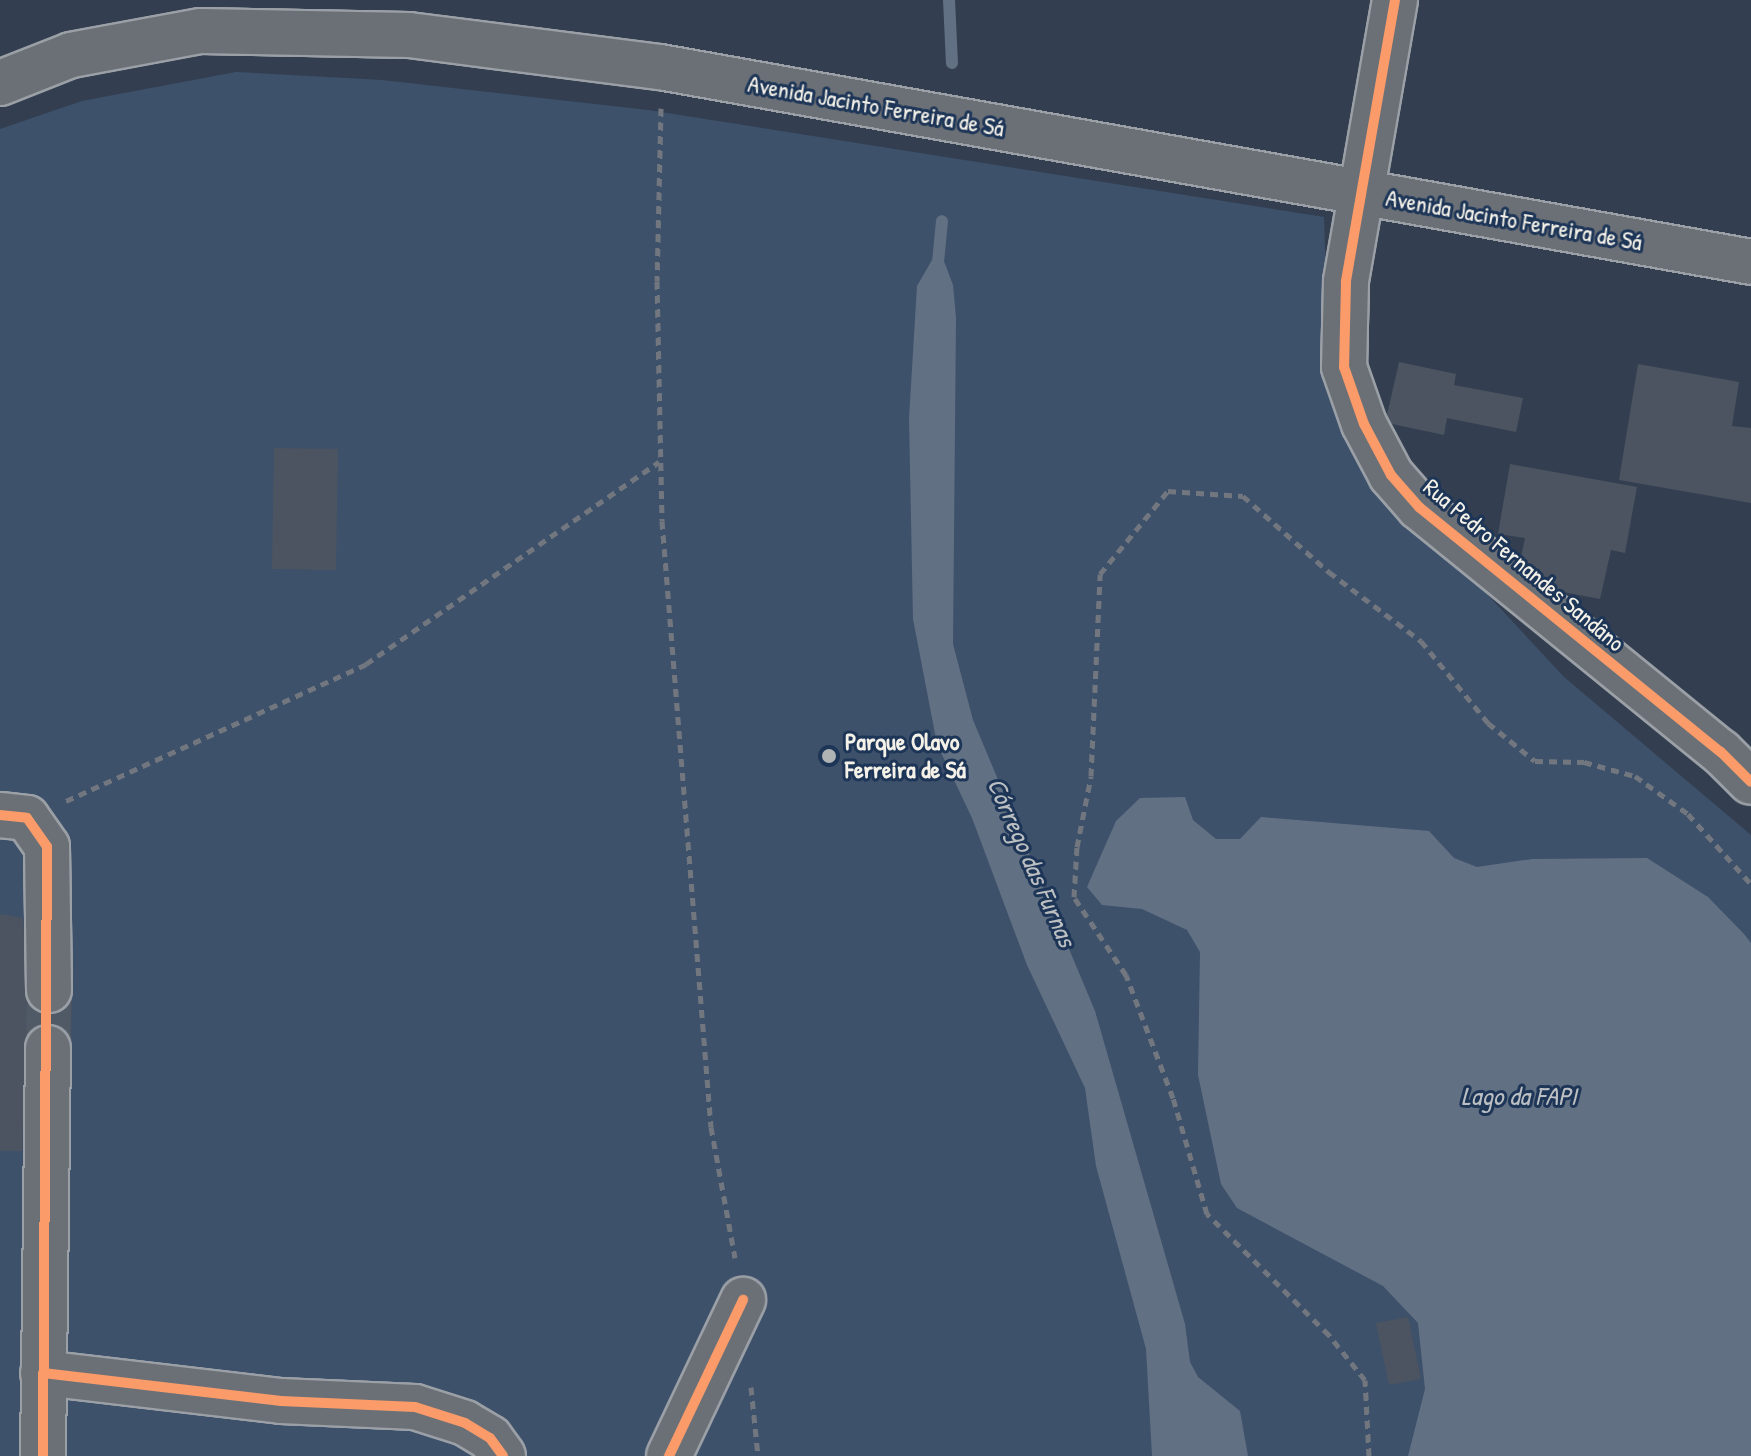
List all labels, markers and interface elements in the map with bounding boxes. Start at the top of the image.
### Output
street label: Avenida Jacinto Ferreira de Sá [746,69,1006,143]
street label: Avenida Jacinto Ferreira de Sá [1384,183,1644,257]
street label: Rua Pedro Fernandes Sandâno [1418,473,1630,657]
place label: Parque Olavo Ferreira de Sá [845,728,966,784]
marker: Parque Olavo Ferreira de Sá [820,747,838,765]
water label: Córrego das Furnas [981,773,1083,951]
water label: Lago da FAPI [1461,1080,1577,1112]

